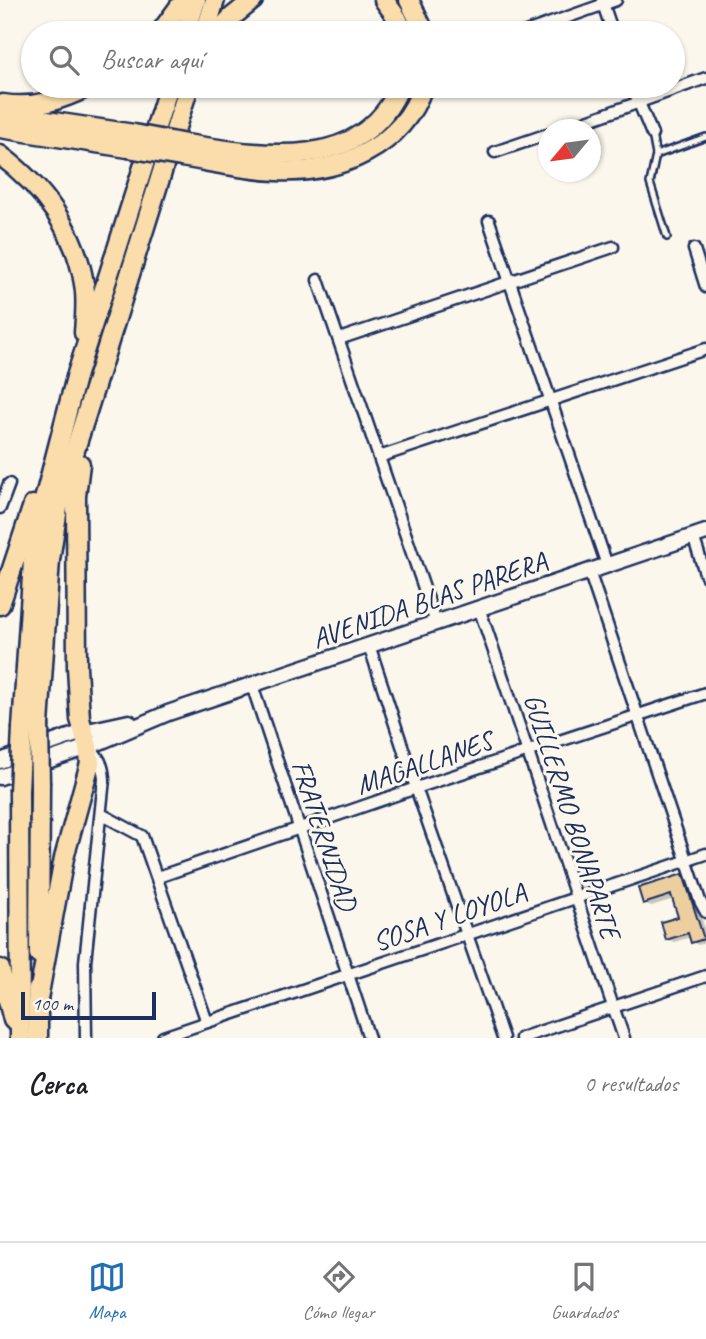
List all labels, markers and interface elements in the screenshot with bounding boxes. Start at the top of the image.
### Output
search box [21,21,685,98]
icon: search [45,41,83,79]
text: Buscar aquí [101,43,203,76]
north arrow [538,119,601,182]
street label: AVENIDA BLAS PARERA [307,543,552,656]
street label: GUILLERMO BONAPARTE [516,689,630,947]
street label: MAGALLANES [351,721,501,802]
street label: FRATERNIDAD [284,756,366,917]
street label: SOSA Y LOYOLA [368,874,531,959]
scale bar [21,989,156,1021]
text: 100 m [32,992,73,1016]
text: Cerca [28,1065,86,1103]
text: 0 resultados [584,1069,678,1098]
tab: Mapa [88,1258,126,1324]
tab: Cómo llegar [303,1258,375,1324]
tab: Guardados [551,1258,618,1324]

